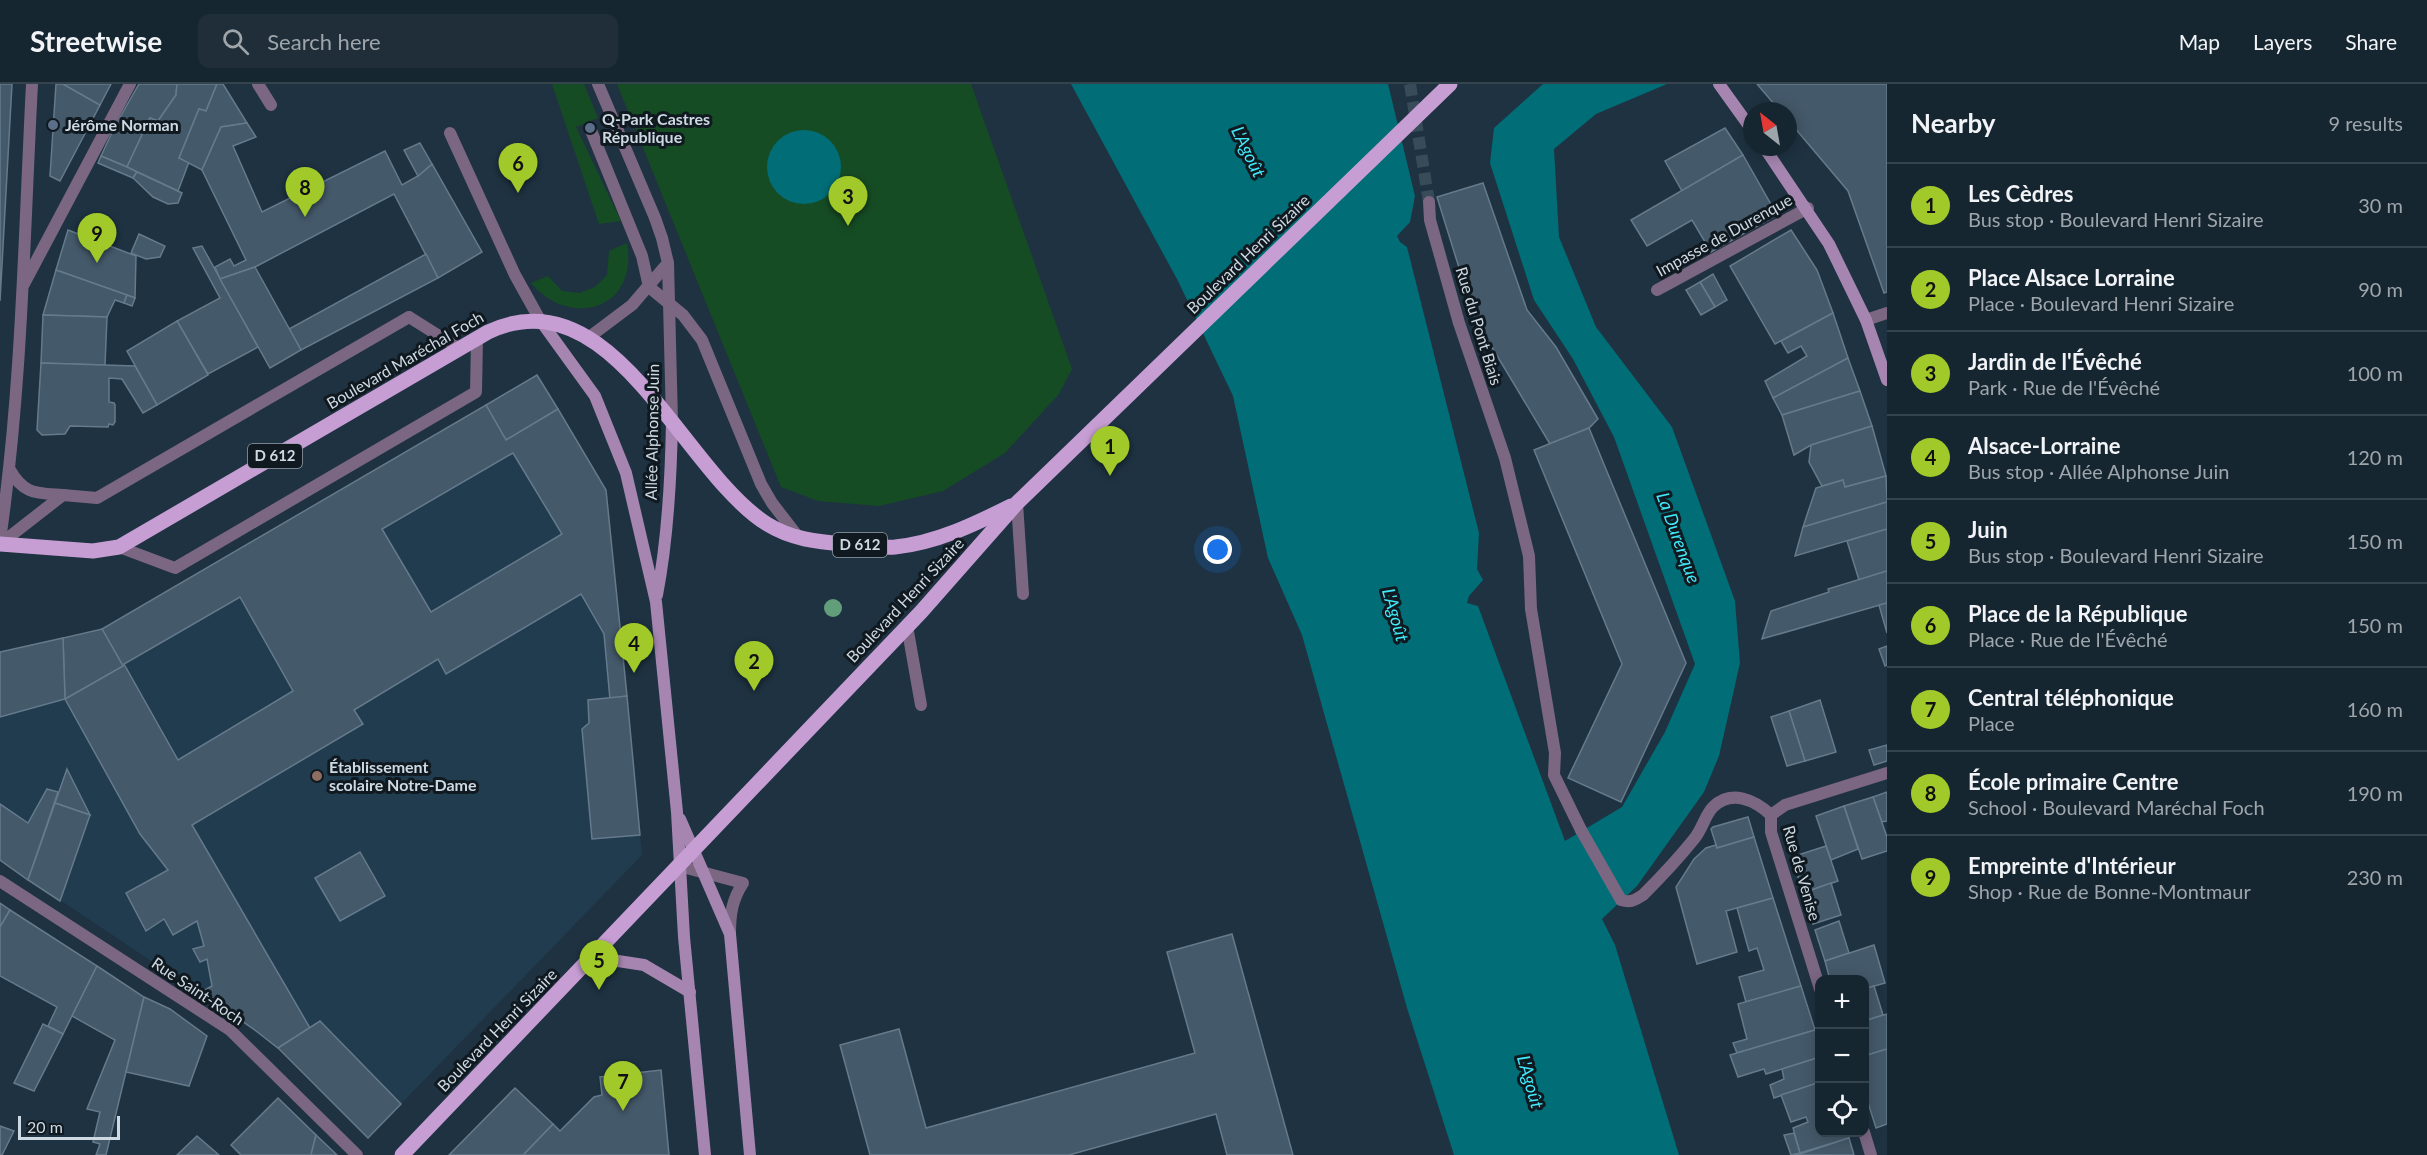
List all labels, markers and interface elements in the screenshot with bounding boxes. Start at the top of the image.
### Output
search box [198,14,618,68]
text: Streetwise [30,24,162,58]
icon: search [219,25,252,58]
text: Search here [267,28,381,55]
text: Map [2179,29,2220,54]
text: Layers [2253,29,2312,54]
text: Share [2345,29,2397,54]
north arrow [1743,102,1797,156]
text: Nearby [1911,107,1996,139]
place label: Q-Park Castres République [602,109,710,146]
text: 9 results [2328,111,2403,135]
place label: Jérôme Norman [65,115,179,134]
marker: Jérôme Norman [46,118,60,132]
marker: Q-Park Castres République [583,121,597,135]
water label: L'Agoût [1227,122,1271,181]
pin: 6 [498,144,538,193]
pin: 8 [286,168,324,217]
pin: 3 [828,176,868,226]
text: Les Cèdres [1968,180,2073,207]
street label: Impasse de Durenque [1652,189,1795,280]
street label: Boulevard Henri Sizaire [1182,190,1313,317]
text: 1 [1925,193,1936,217]
text: 30 m [2358,193,2403,217]
text: Bus stop · Boulevard Henri Sizaire [1968,207,2264,231]
pin: 9 [78,214,116,263]
street label: Rue du Pont Biais [1452,264,1507,387]
text: Place Alsace Lorraine [1968,264,2175,291]
text: 2 [1925,277,1936,301]
text: 90 m [2358,277,2403,301]
text: Place · Boulevard Henri Sizaire [1968,291,2234,315]
street label: Boulevard Maréchal Foch [323,307,486,412]
text: Jardin de l'Évêché [1968,348,2142,375]
text: 3 [1925,361,1936,385]
text: 100 m [2347,361,2403,385]
street label: Allée Alphonse Juin [641,364,662,500]
text: Park · Rue de l'Évêché [1968,375,2160,399]
pin: 1 [1090,426,1130,476]
text: Alsace-Lorraine [1968,432,2121,459]
road number: D 612 [248,444,302,468]
text: 4 [1925,445,1936,469]
text: 120 m [2347,445,2403,469]
text: Bus stop · Allée Alphonse Juin [1968,459,2229,483]
water label: La Durenque [1652,489,1706,586]
text: Juin [1968,516,2008,543]
text: 5 [1925,529,1936,553]
text: 150 m [2347,529,2403,553]
road number: D 612 [833,533,887,557]
street label: Boulevard Henri Sizaire [842,533,967,666]
your location [1203,535,1232,564]
text: Bus stop · Boulevard Henri Sizaire [1968,543,2264,567]
water label: L'Agoût [1378,586,1414,644]
text: Place de la République [1968,600,2188,627]
text: 6 [1925,613,1936,637]
text: 150 m [2347,613,2403,637]
pin: 4 [614,624,654,673]
text: Place · Rue de l'Évêché [1968,627,2168,651]
pin: 2 [734,642,774,691]
text: Central téléphonique [1968,684,2174,711]
text: 7 [1925,697,1936,721]
text: 160 m [2347,697,2403,721]
text: Place [1968,711,2015,735]
place label: Établissement scolaire Notre-Dame [329,757,477,794]
text: École primaire Centre [1968,768,2178,795]
marker: Établissement scolaire Notre-Dame [310,769,324,783]
text: 8 [1925,781,1936,805]
text: 190 m [2347,781,2403,805]
text: School · Boulevard Maréchal Foch [1968,795,2265,819]
street label: Rue de Venise [1780,823,1825,923]
text: Empreinte d'Intérieur [1968,852,2176,879]
text: 9 [1925,865,1936,889]
text: 230 m [2347,865,2403,889]
text: Shop · Rue de Bonne-Montmaur [1968,879,2251,903]
pin: 5 [580,940,618,990]
street label: Rue Saint-Roch [149,953,248,1028]
street label: Boulevard Henri Sizaire [433,964,560,1095]
map controls [1815,975,1869,1137]
button: + [1815,975,1869,1029]
button: − [1815,1029,1869,1083]
water label: L'Agoût [1513,1053,1549,1111]
pin: 7 [604,1062,642,1111]
button: locate [1815,1083,1869,1137]
scale bar [18,1113,120,1140]
text: 20 m [27,1117,63,1136]

